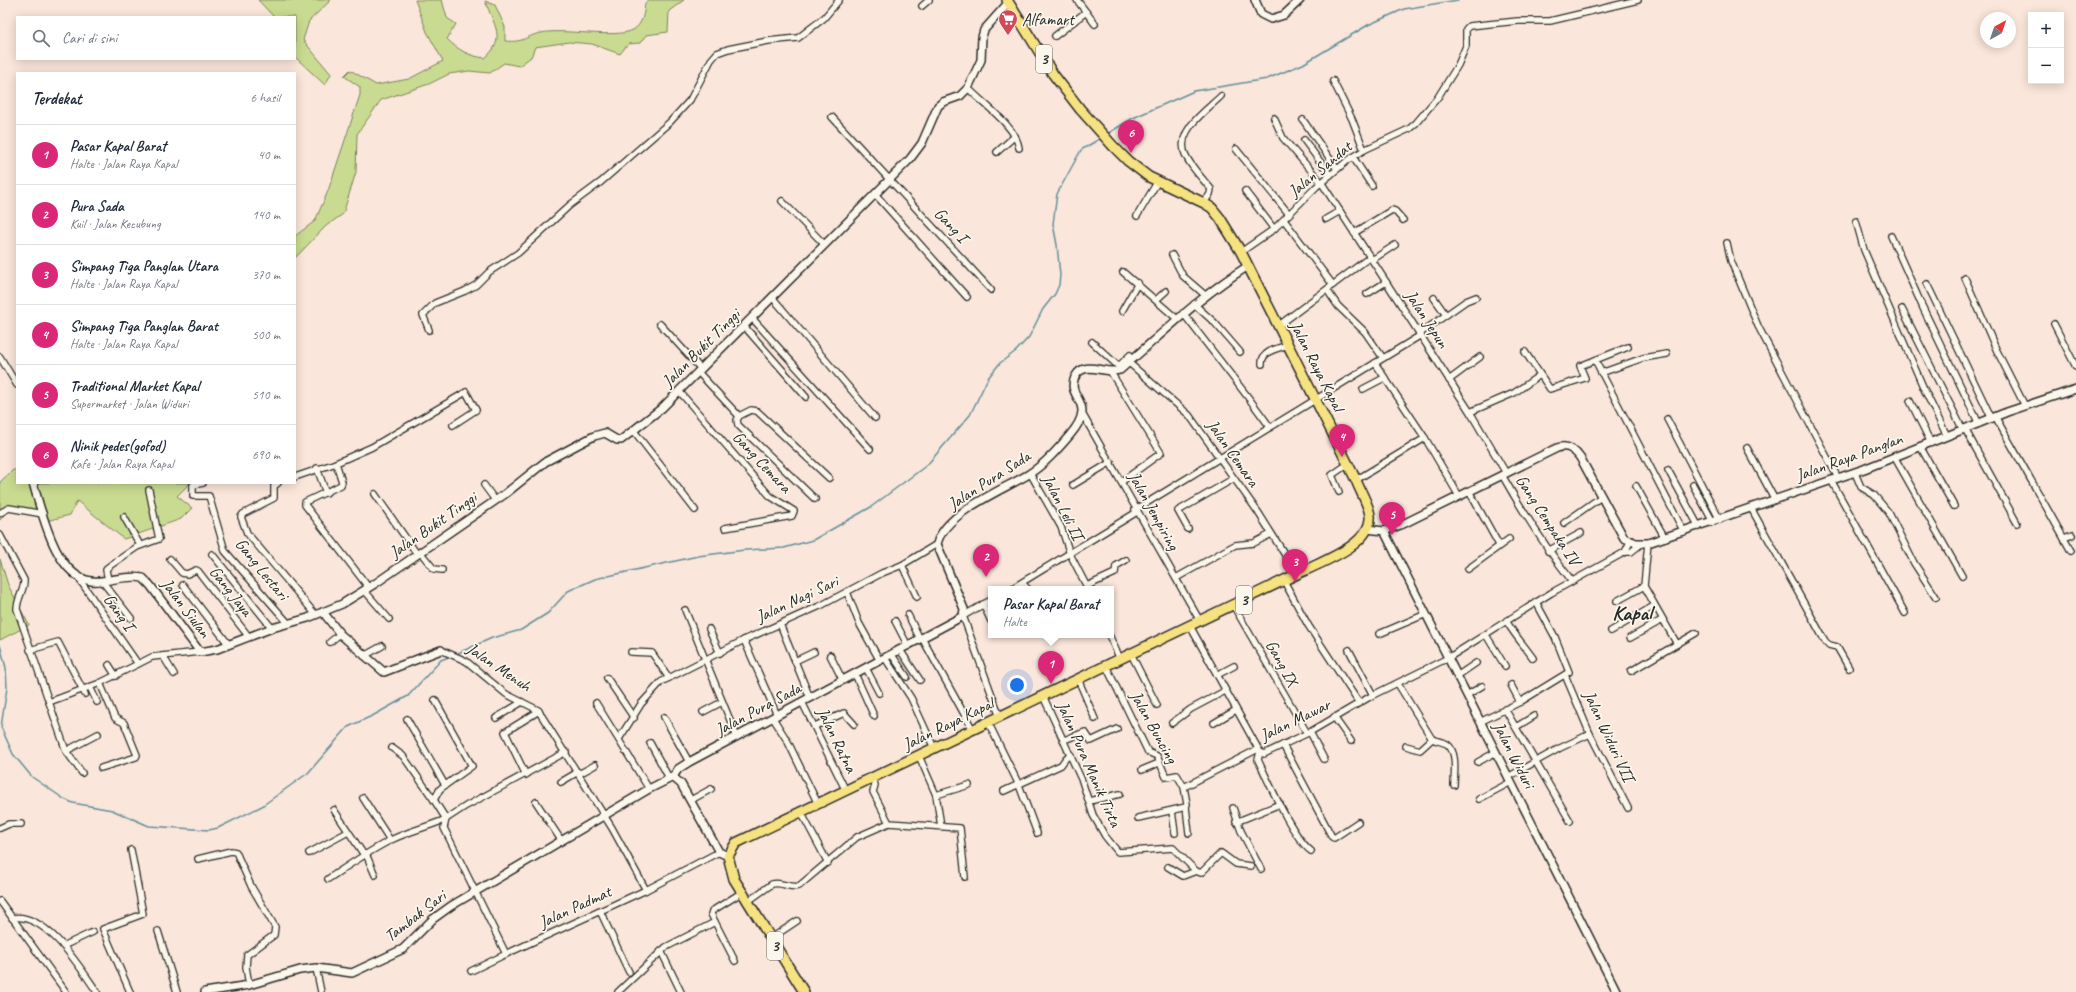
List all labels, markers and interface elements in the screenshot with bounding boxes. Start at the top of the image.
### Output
supermarket icon: Alfamart [997,8,1019,36]
place label: Alfamart [1022,9,1076,30]
north arrow [1980,12,2016,48]
map controls [2028,12,2064,84]
button: + [2028,12,2064,48]
search box [16,16,296,60]
icon: search [30,27,52,49]
text: Cari di sini [62,29,117,48]
road number: 3 [1036,45,1052,73]
button: − [2028,48,2064,84]
text: Terdekat [32,88,82,109]
text: 6 hasil [250,90,280,106]
pin: 6 [1118,120,1144,153]
street label: Jalan Sandat [1283,135,1358,202]
text: Pasar Kapal Barat [70,137,166,156]
text: 1 [42,147,48,163]
text: 40 m [258,147,280,163]
text: Halte · Jalan Raya Kapal [70,156,178,172]
text: Pura Sada [70,197,124,216]
street label: Gang I [930,203,975,250]
text: 2 [42,207,48,223]
text: 140 m [252,207,280,223]
text: Kuil · Jalan Kecubung [70,216,161,232]
text: Simpang Tiga Panglan Utara [70,257,218,276]
text: 3 [42,267,48,283]
text: 370 m [252,267,280,283]
text: Halte · Jalan Raya Kapal [70,276,178,292]
street label: Jalan Jepun [1400,285,1454,353]
street label: Jalan Bukit Tinggi [657,303,746,392]
text: Simpang Tiga Panglan Barat [70,317,218,336]
street label: Jalan Raya Kapal [1285,317,1350,417]
text: 4 [42,327,48,343]
text: 500 m [252,327,280,343]
text: Halte · Jalan Raya Kapal [70,336,178,352]
text: Traditional Market Kapal [70,377,199,396]
text: 5 [42,387,48,403]
text: 510 m [252,387,280,403]
text: Supermarket · Jalan Widuri [70,396,189,412]
street label: Jalan Cemara [1202,414,1265,492]
pin: 4 [1329,424,1355,457]
street label: Gang Cemara [728,427,797,499]
street label: Jalan Raya Panglan [1792,428,1906,486]
text: Ninik pedes(gofod) [70,437,165,456]
street label: Jalan Pura Sada [943,445,1036,515]
text: 6 [42,447,48,463]
text: 690 m [252,447,280,463]
text: Kafe · Jalan Raya Kapal [70,456,173,472]
street label: Jalan Jempiring [1123,467,1185,555]
street label: Jalan Leli II [1037,470,1090,547]
street label: Gang Cempaka IV [1511,471,1587,572]
street label: Jalan Bukit Tinggi [384,486,483,563]
pin: 5 [1379,502,1405,535]
street label: Gang Lestari [231,534,295,606]
pin: 2 [973,544,999,577]
pin: 3 [1282,549,1308,582]
street label: Gang Jaya [205,562,258,622]
street label: Jalan Nagi Sari [752,570,844,628]
street label: Jalan Siulan [156,573,216,643]
popup [988,586,1114,638]
road number: 3 [1236,586,1252,614]
street label: Gang I [99,589,142,638]
text: Pasar Kapal Barat [1003,595,1099,614]
district label: Kapal [1612,600,1656,626]
text: Halte [1003,614,1027,630]
street label: Gang IX [1261,636,1304,692]
street label: Jalan Menuh [462,637,536,697]
pin: 1 [1038,651,1064,684]
your location [1007,675,1027,695]
street label: Jalan Pura Sada [711,677,806,741]
street label: Jalan Buncing [1125,686,1183,768]
street label: Jalan Widuri VII [1578,686,1641,789]
street label: Jalan Raya Kapal [898,692,1000,755]
street label: Jalan Mawar [1256,693,1335,746]
street label: Jalan Pura Manik Tirta [1052,697,1127,831]
street label: Jalan Ratna [812,703,862,777]
street label: Jalan Widuri [1488,717,1540,793]
street label: Jalan Padmat [535,880,617,933]
street label: Tambak Sari [380,884,451,947]
road number: 3 [767,932,783,960]

